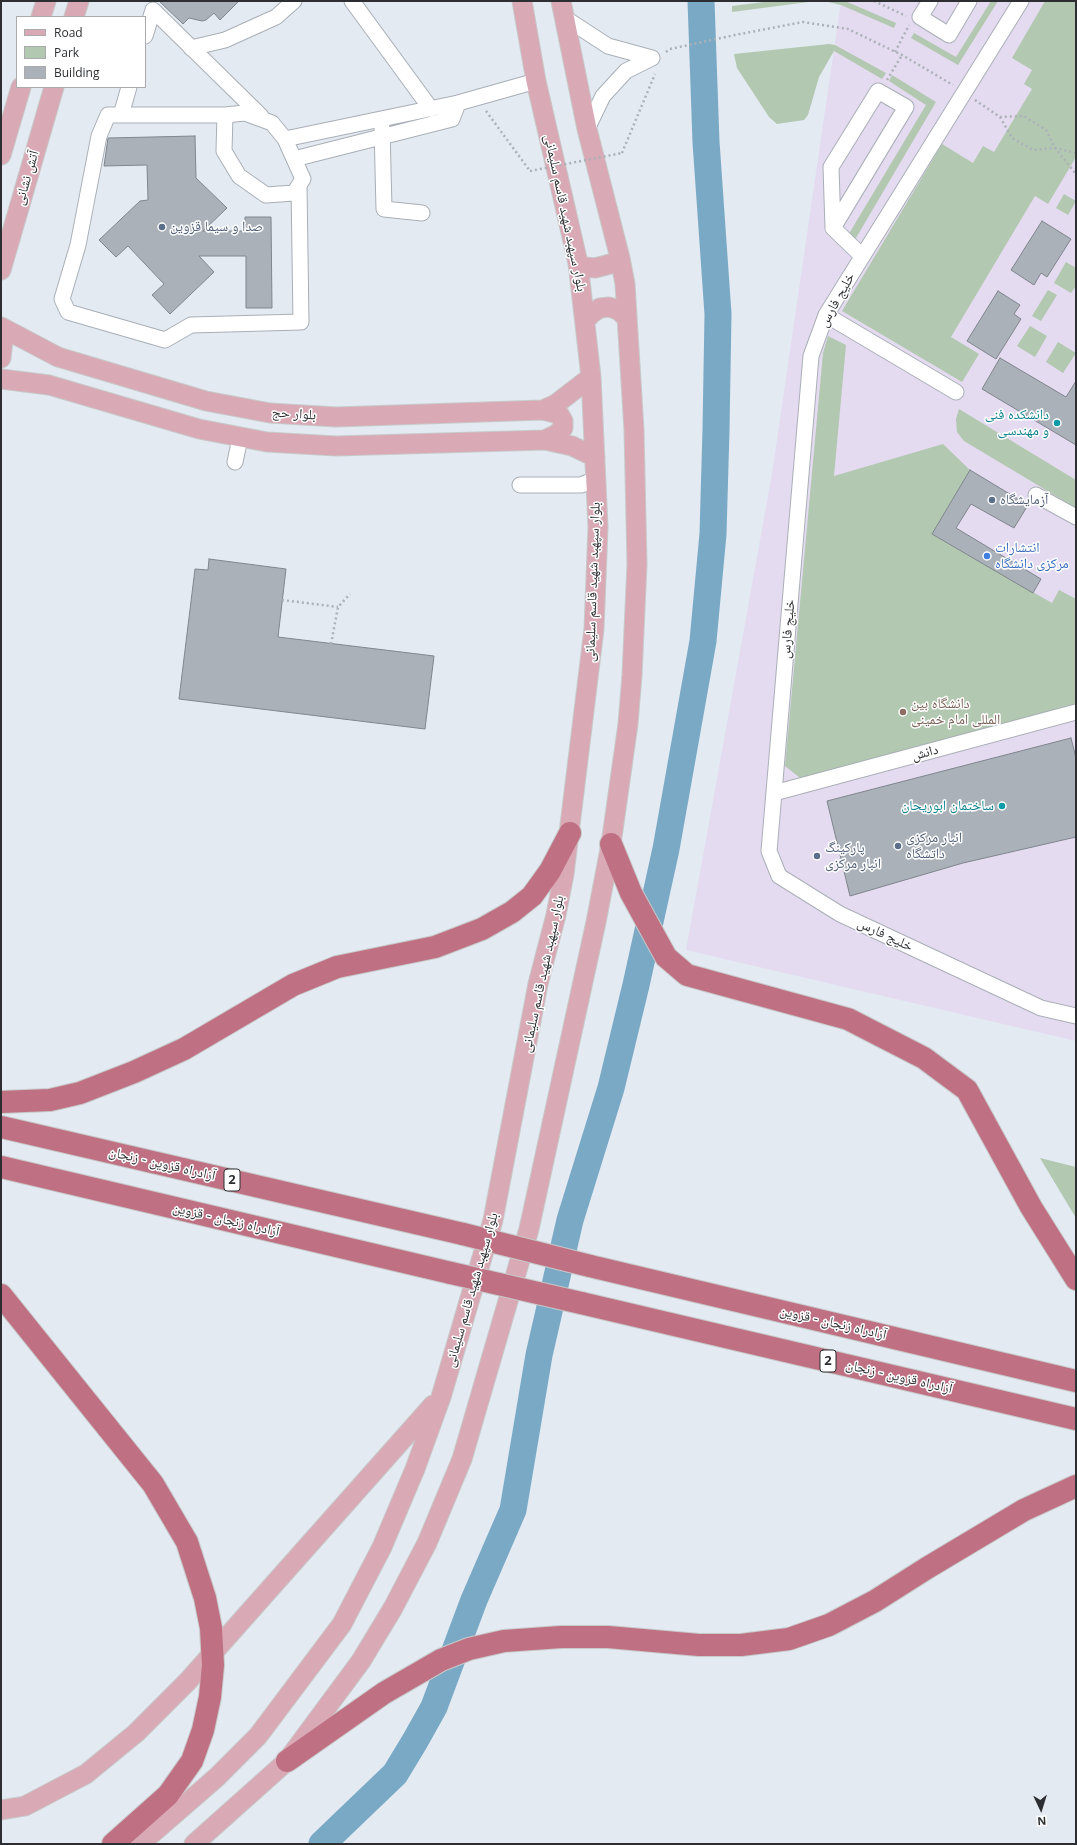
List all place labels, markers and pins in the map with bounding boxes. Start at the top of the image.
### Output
place label: صدا و سیما قزوین [170,219,263,235]
marker: صدا و سیما قزوین [157,222,167,232]
place label: دانشکده فنی و مهندسی [985,407,1049,440]
marker: دانشکده فنی و مهندسی [1052,418,1062,428]
place label: آزمایشگاه [1000,492,1048,508]
marker: آزمایشگاه [987,495,997,505]
place label: انتشارات مرکزی دانشگاه [995,540,1069,572]
marker: انتشارات مرکزی دانشگاه [982,551,992,561]
place label: دانشگاه بین المللی امام خمینی [911,696,1000,728]
marker: دانشگاه بین المللی امام خمینی [898,707,908,717]
place label: ساختمان ابوریحان [901,798,994,814]
marker: ساختمان ابوریحان [997,801,1007,811]
place label: انبار مرکزی داتشگاه [906,830,962,862]
place label: پارکینگ انبار مرکزی [825,840,881,872]
marker: انبار مرکزی داتشگاه [893,841,903,851]
marker: پارکینگ انبار مرکزی [812,851,822,861]

